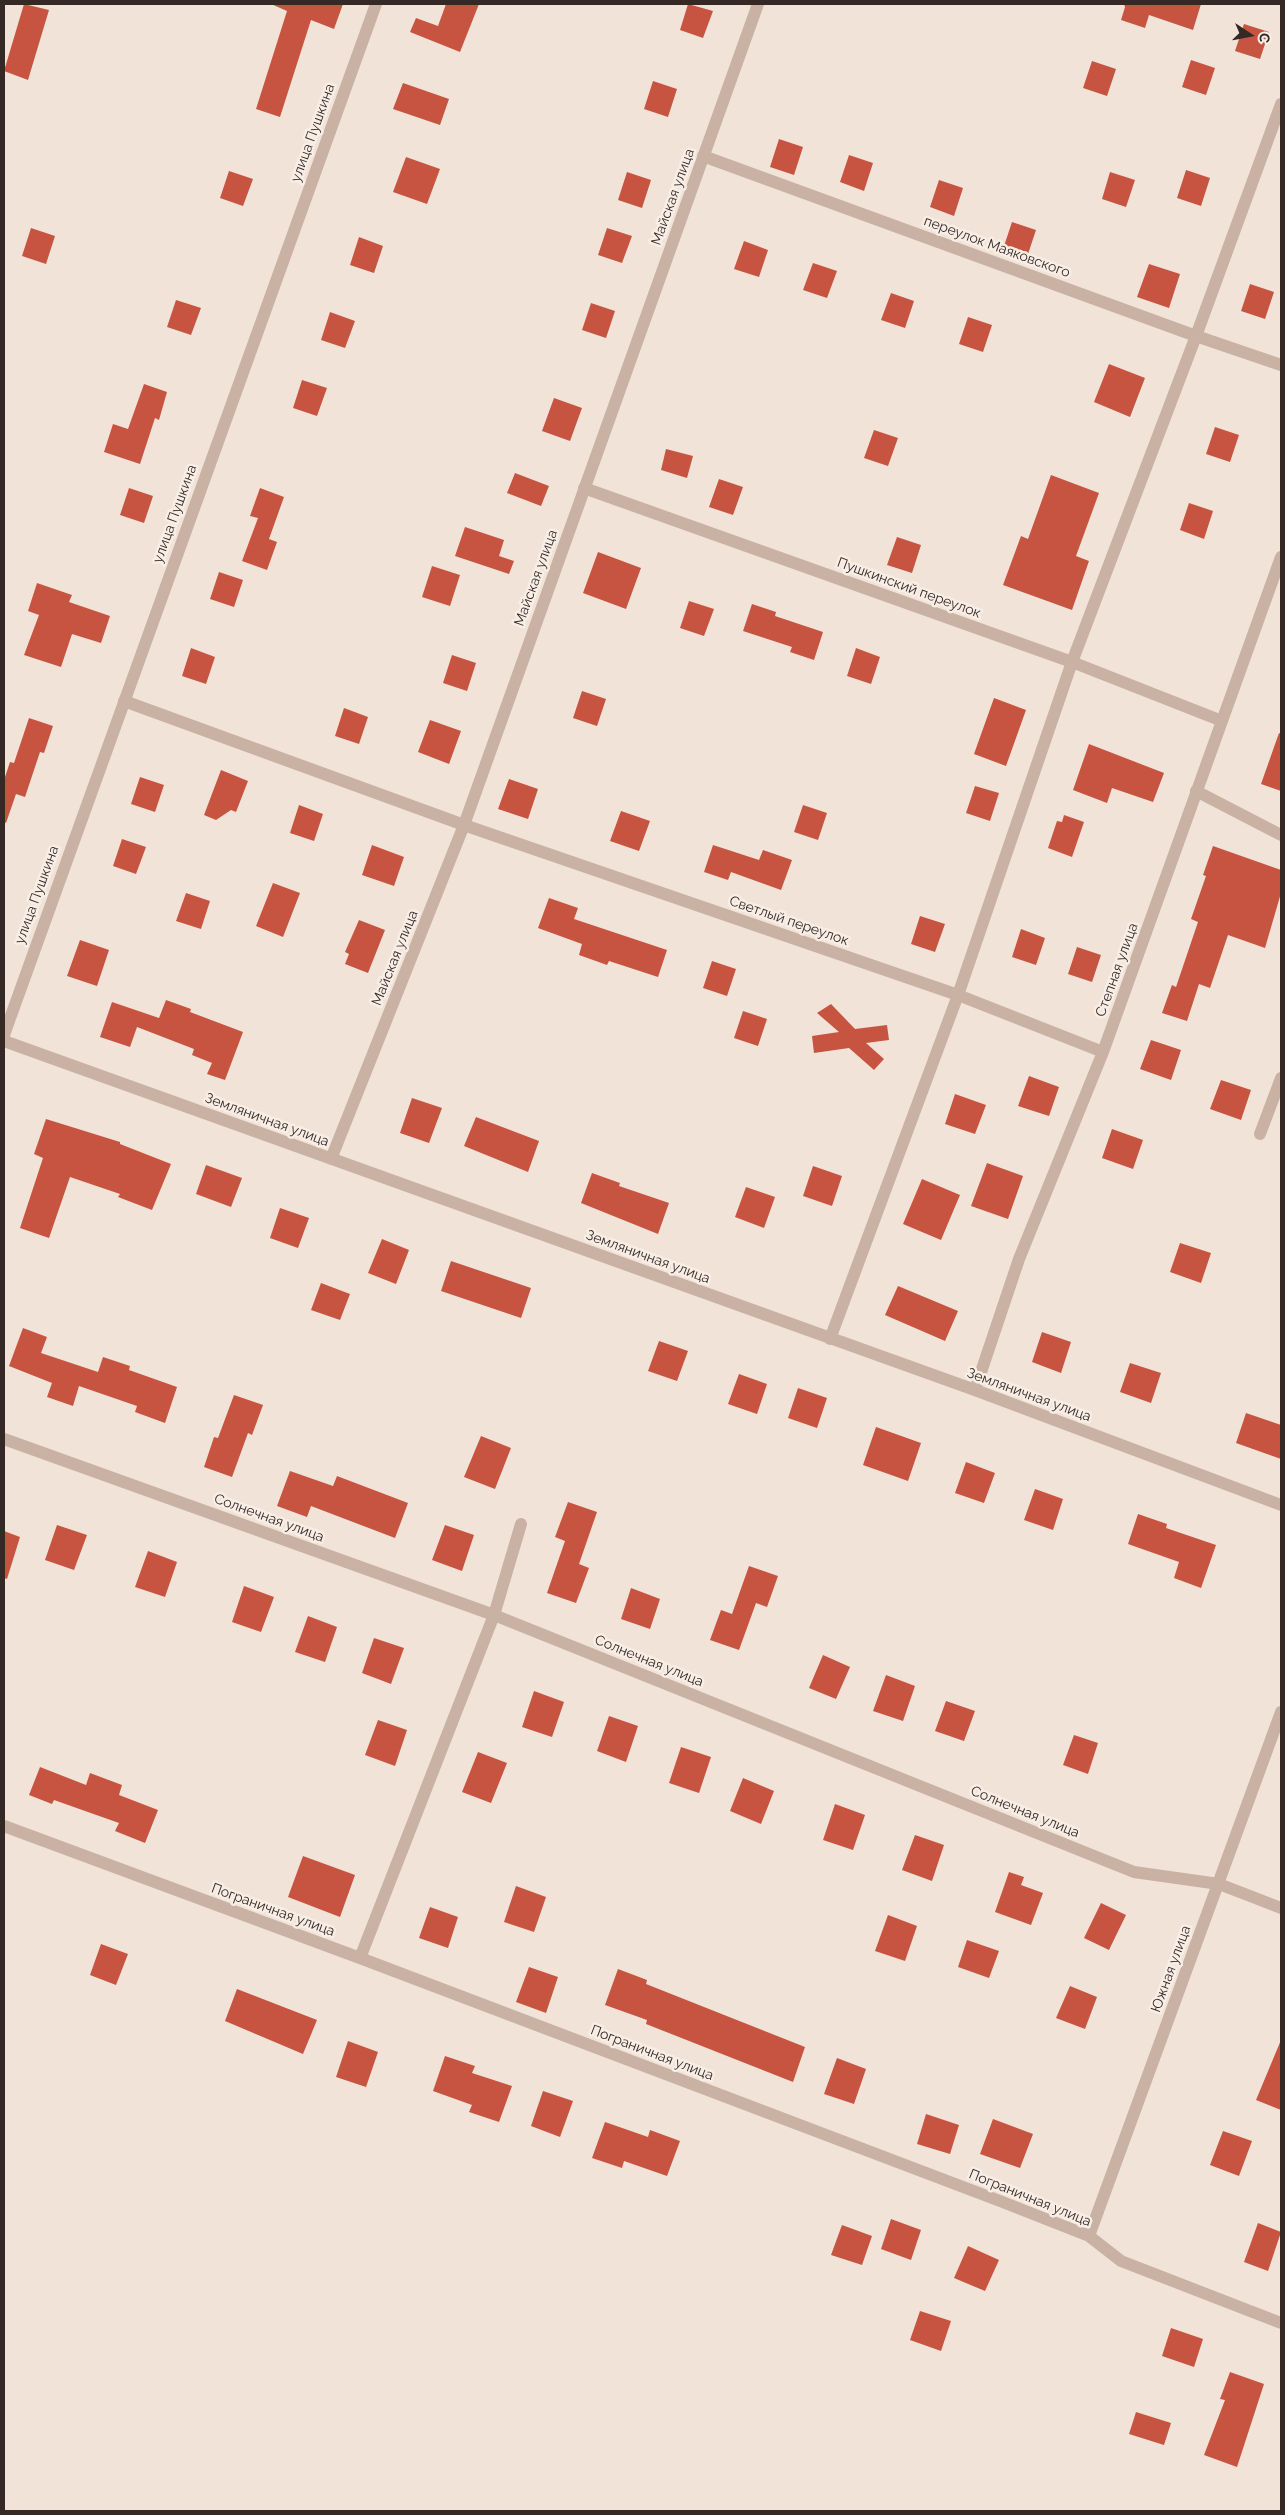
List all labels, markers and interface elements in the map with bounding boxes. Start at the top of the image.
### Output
north arrow [1225,10,1275,60]
text: С [1256,32,1273,44]
street label: улица Пушкина [287,82,339,184]
street label: Майская улица [648,147,698,247]
street label: переулок Маяковского [922,213,1072,281]
street label: улица Пушкина [149,463,201,565]
street label: Майская улица [511,528,561,628]
street label: Пушкинский переулок [835,554,983,622]
street label: улица Пушкина [11,844,63,946]
street label: Светлый переулок [727,893,851,949]
street label: Майская улица [368,908,422,1008]
street label: Степная улица [1092,921,1142,1019]
street label: Земляничная улица [203,1090,331,1150]
street label: Земляничная улица [584,1227,712,1287]
street label: Земляничная улица [965,1365,1093,1425]
street label: Солнечная улица [212,1490,326,1546]
street label: Солнечная улица [592,1632,706,1690]
street label: Солнечная улица [968,1783,1082,1841]
street label: Пограничная улица [209,1880,337,1940]
street label: Южная улица [1148,1923,1194,2015]
street label: Пограничная улица [588,2022,716,2084]
street label: Пограничная улица [967,2166,1093,2230]

